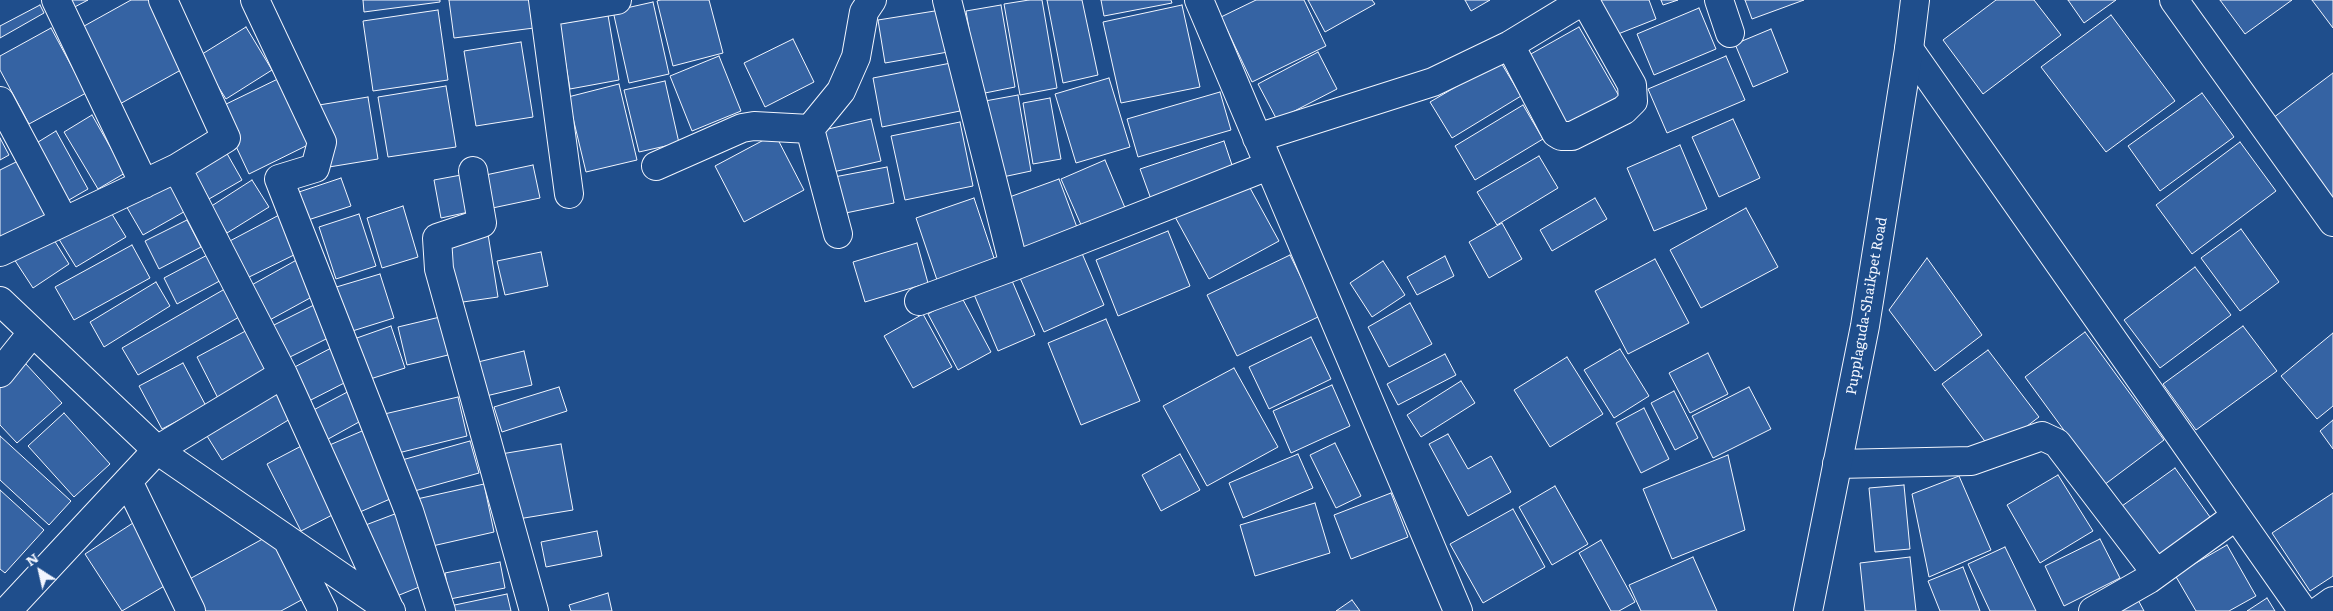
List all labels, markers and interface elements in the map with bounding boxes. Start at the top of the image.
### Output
street label: Pupplaguda-Shaikpet Road [1843,216,1891,396]
north arrow [15,546,65,596]
text: N [21,547,42,570]

